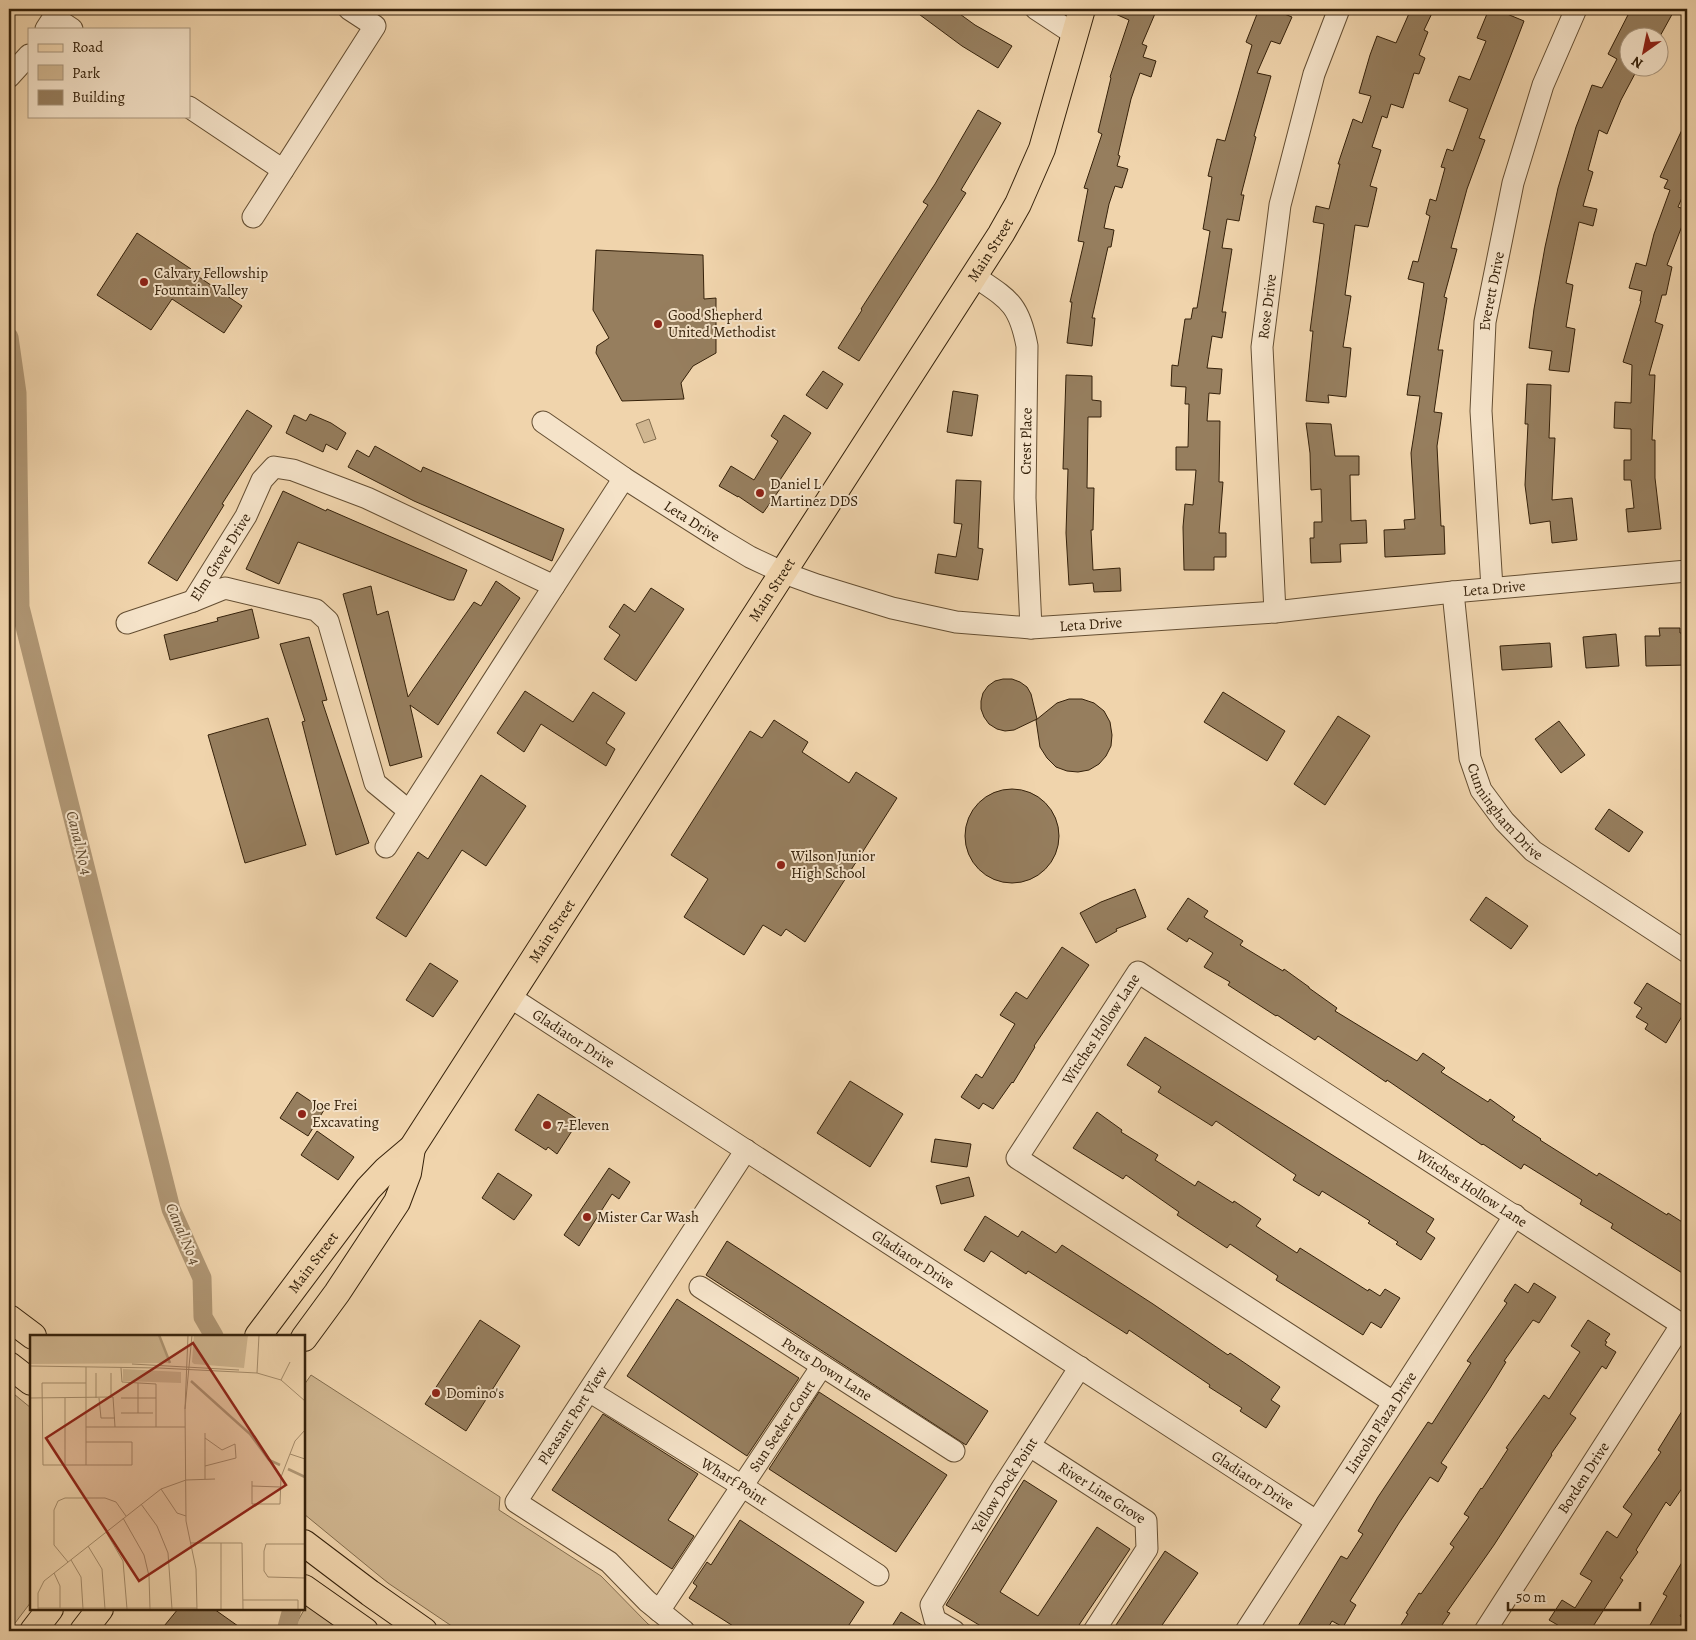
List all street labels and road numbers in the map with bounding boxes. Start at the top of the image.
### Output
street label: Main Street [963,214,1018,286]
street label: Everett Drive [1475,249,1509,331]
street label: Rose Drive [1253,273,1281,340]
street label: Crest Place [1015,407,1037,475]
street label: Leta Drive [660,496,724,547]
street label: Elm Grove Drive [185,509,256,605]
street label: Main Street [744,554,800,625]
street label: Leta Drive [1462,576,1527,601]
street label: Leta Drive [1059,612,1123,636]
street label: Cunningham Drive [1463,760,1547,865]
street label: Main Street [524,895,580,967]
street label: Witches Hollow Lane [1057,969,1145,1089]
street label: Gladiator Drive [529,1004,619,1073]
street label: Witches Hollow Lane [1411,1144,1532,1232]
street label: Gladiator Drive [868,1225,959,1294]
street label: Main Street [284,1228,343,1297]
street label: Ports Down Lane [778,1332,876,1406]
street label: Pleasant Port View [533,1362,612,1469]
street label: Lincoln Plaza Drive [1340,1367,1421,1478]
street label: Sun Seeker Court [744,1376,820,1476]
street label: Yellow Dock Point [966,1433,1042,1538]
street label: Borden Drive [1553,1438,1614,1518]
street label: Gladiator Drive [1208,1446,1298,1514]
street label: Wharf Point [696,1452,771,1510]
street label: River Line Grove [1055,1457,1150,1529]

